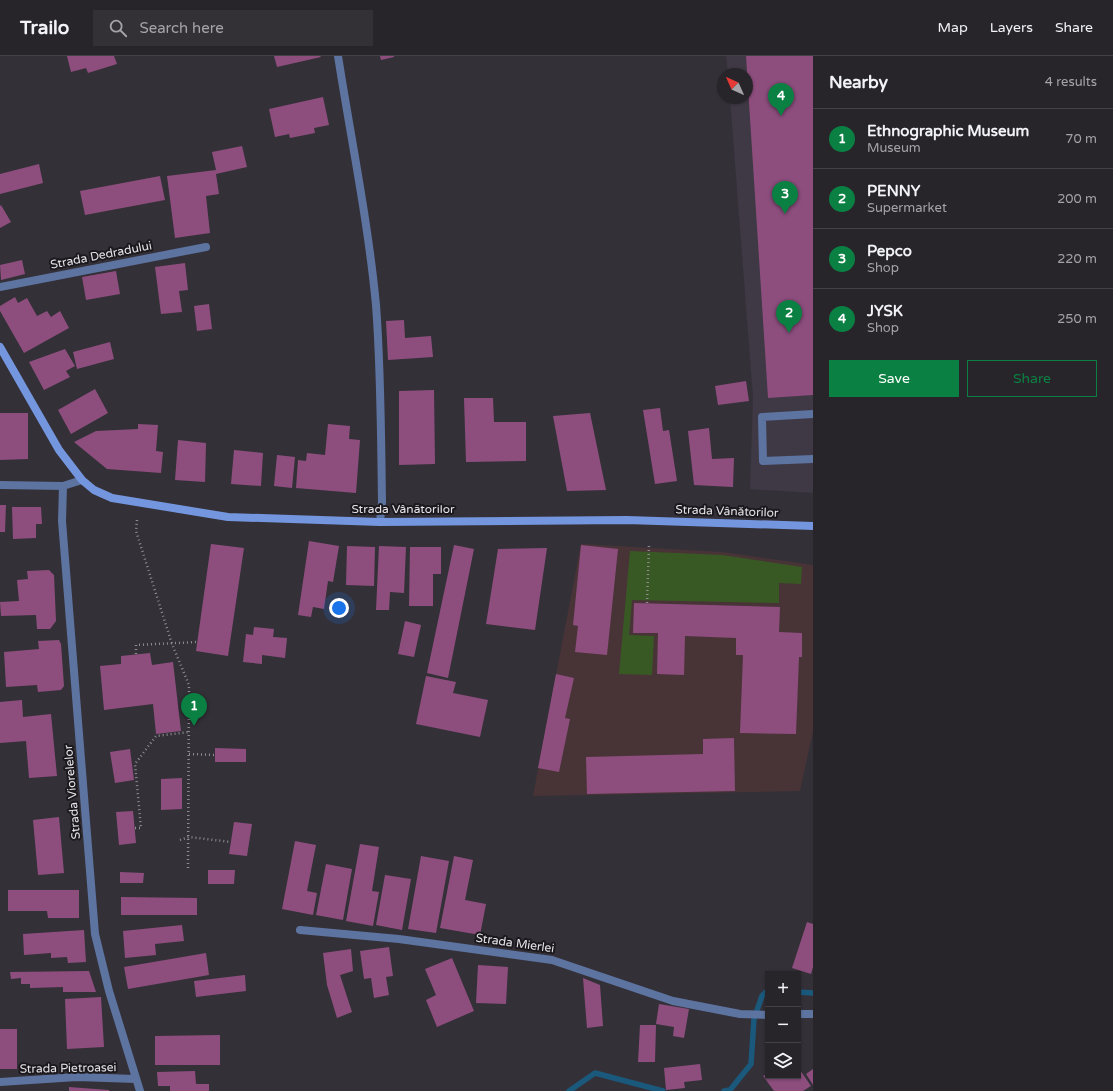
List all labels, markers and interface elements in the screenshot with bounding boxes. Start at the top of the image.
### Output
search box [93,10,373,46]
text: Trailo [20,17,69,39]
icon: search [107,17,129,39]
text: Search here [139,19,224,37]
text: Map [938,19,968,36]
text: Layers [990,19,1033,36]
text: Share [1055,19,1093,36]
north arrow [717,68,753,104]
text: Nearby [829,72,888,93]
text: 4 results [1045,74,1097,90]
pin: 4 [768,83,794,116]
text: Ethnographic Museum [867,122,1029,140]
text: 1 [838,131,846,147]
text: 70 m [1065,131,1097,147]
text: Museum [867,140,921,156]
pin: 3 [772,181,798,214]
text: PENNY [867,182,920,200]
text: 2 [838,191,846,207]
text: 200 m [1057,191,1097,207]
text: Supermarket [867,200,947,216]
street label: Strada Dedradului [49,238,153,272]
text: Pepco [867,242,912,260]
text: 3 [838,251,846,267]
text: 220 m [1057,251,1097,267]
text: Shop [867,260,899,276]
pin: 2 [776,300,802,333]
text: JYSK [867,302,903,320]
text: 4 [838,311,846,327]
text: 250 m [1057,311,1097,327]
text: Shop [867,320,899,336]
button: Save [829,360,959,397]
button: Share [967,360,1097,397]
street label: Strada Vânătorilor [351,502,455,516]
street label: Strada Vânătorilor [675,502,779,520]
your location [329,598,349,618]
pin: 1 [181,693,207,726]
street label: Strada Viorelelor [61,744,83,840]
street label: Strada Mierlei [475,931,555,955]
map controls [765,971,801,1079]
button: + [765,971,801,1007]
button: − [765,1007,801,1043]
button: layers [765,1043,801,1079]
street label: Strada Pietroasei [19,1060,117,1076]

